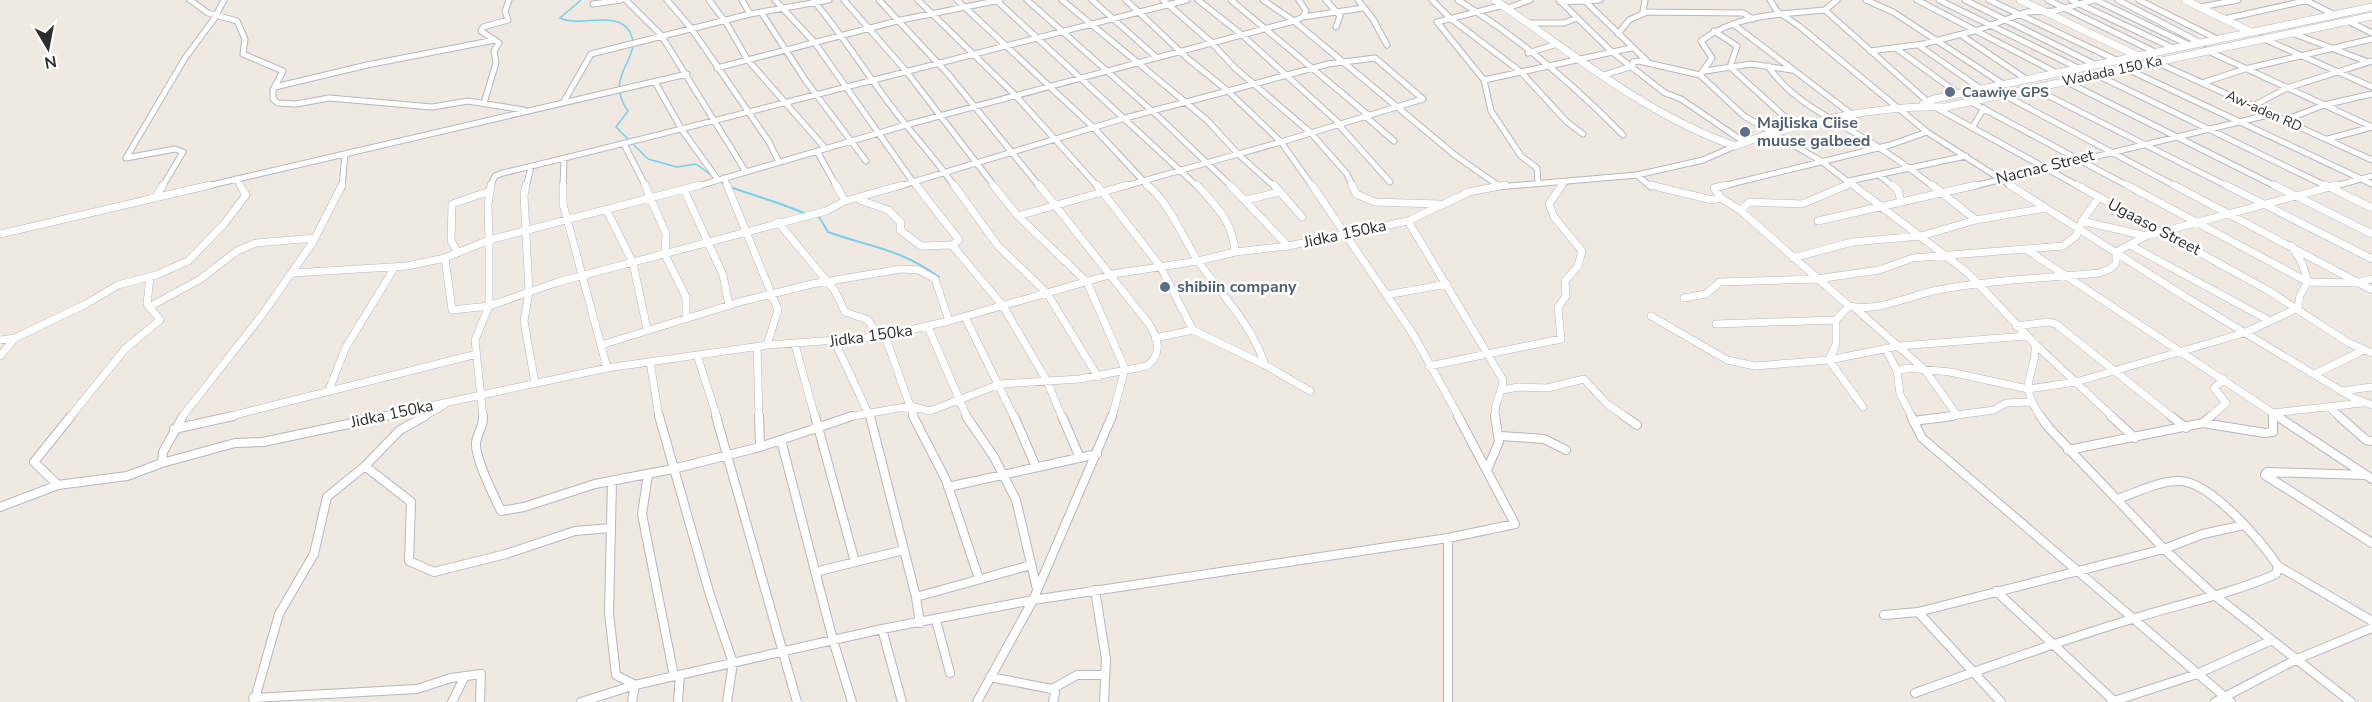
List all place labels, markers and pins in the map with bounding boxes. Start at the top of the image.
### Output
place label: Caawiye GPS [1962,83,2049,102]
marker: Caawiye GPS [1943,85,1957,99]
place label: Majliska Ciise muuse galbeed [1757,112,1870,152]
marker: Majliska Ciise muuse galbeed [1738,125,1752,139]
place label: shibiin company [1177,276,1297,298]
marker: shibiin company [1158,280,1172,294]

